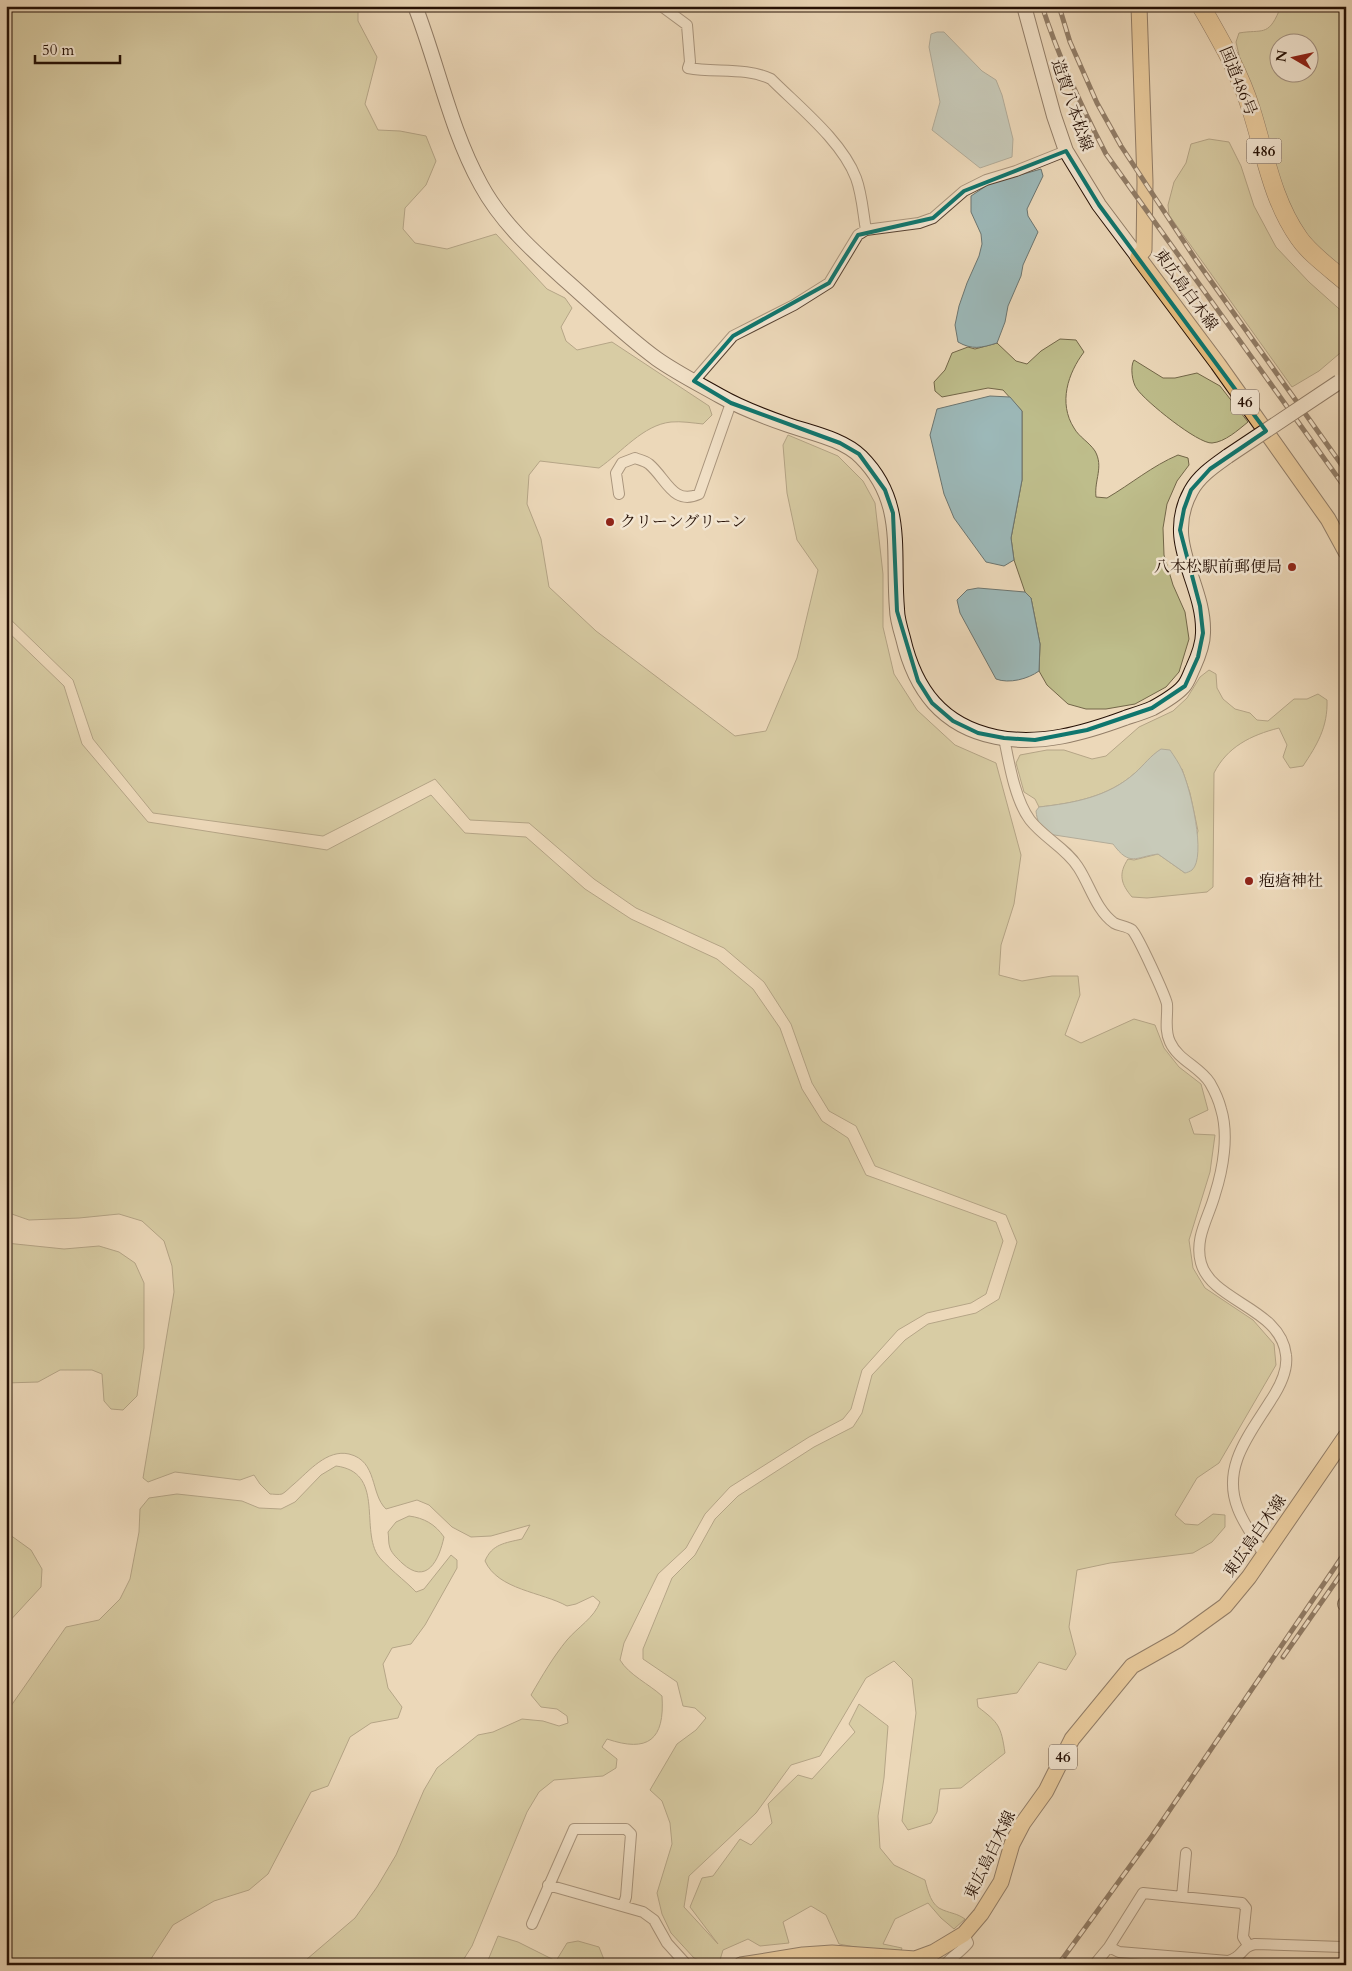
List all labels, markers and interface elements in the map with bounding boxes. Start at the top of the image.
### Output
scale bar [35,32,120,64]
north arrow [1270,32,1320,82]
text: 50 m [42,40,74,60]
street label: 国道486号 [1214,43,1262,119]
text: N [1271,49,1292,64]
street label: 造賀八本松線 [1046,56,1098,154]
road number: 486 [1246,138,1282,164]
street label: 東広島白木線 [1149,245,1223,335]
road number: 46 [1231,390,1259,414]
place label: クリーングリーン [620,511,747,533]
marker: クリーングリーン [604,516,616,528]
place label: 八本松駅前郵便局 [1154,556,1282,578]
marker: 八本松駅前郵便局 [1286,561,1298,573]
place label: 疱瘡神社 [1259,870,1323,892]
marker: 疱瘡神社 [1243,875,1255,887]
street label: 東広島白木線 [1218,1490,1292,1582]
road number: 46 [1049,1744,1077,1770]
street label: 東広島白木線 [959,1807,1021,1903]

